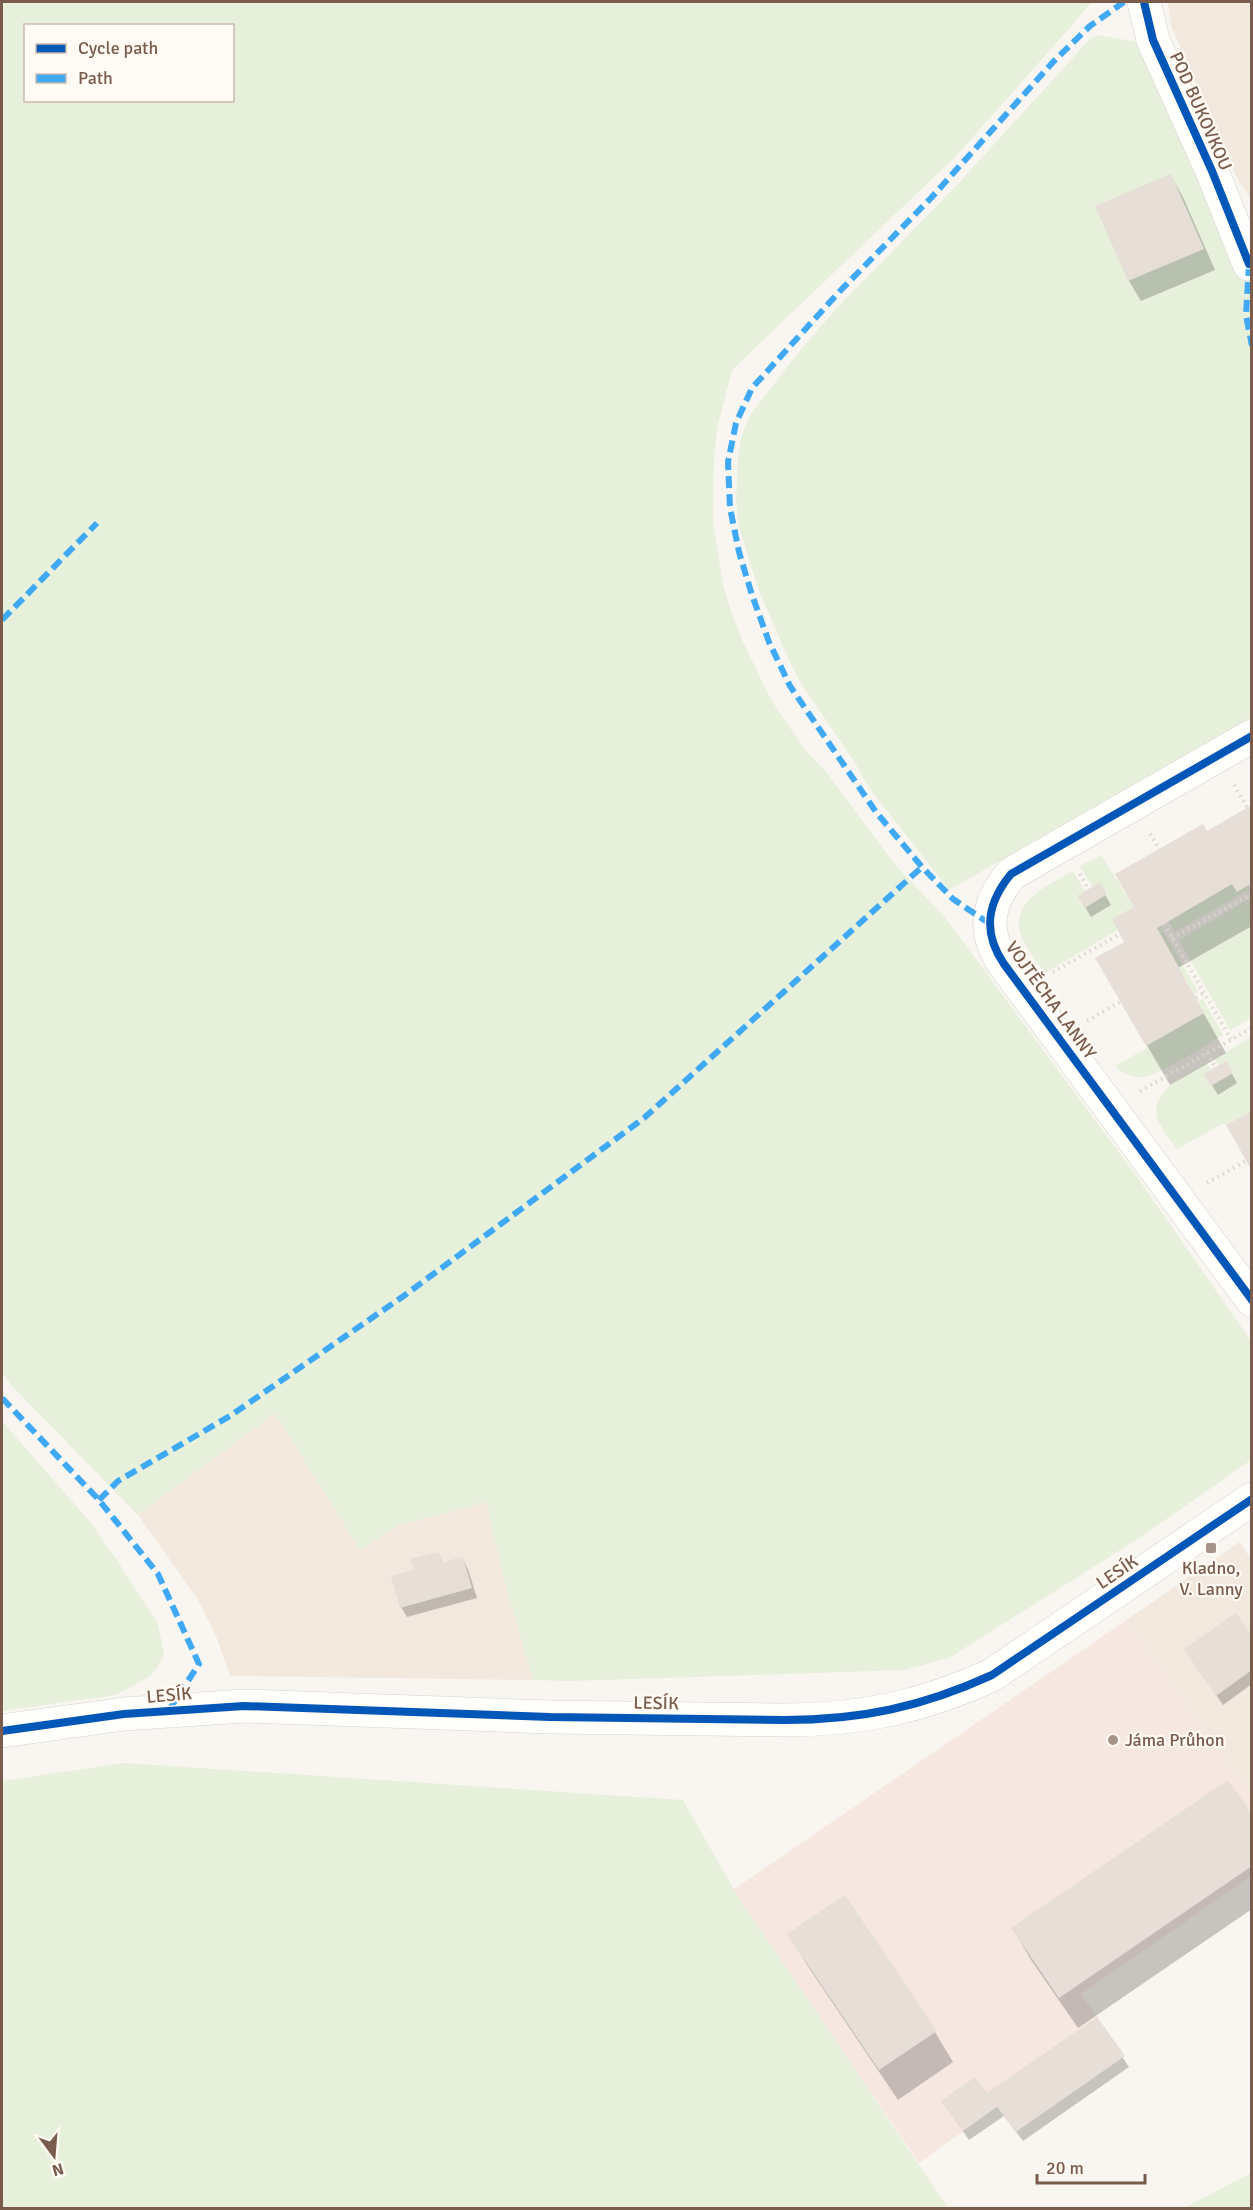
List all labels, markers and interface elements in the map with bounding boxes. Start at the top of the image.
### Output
legend [24,24,234,102]
text: Cycle path [78,37,158,59]
street label: POD BUKOVKOU [1165,48,1237,174]
text: Path [78,67,113,89]
street label: VOJTĚCHA LANNY [1001,937,1101,1063]
marker: Kladno, V. Lanny [1204,1541,1218,1555]
street label: LESÍK [1092,1550,1142,1594]
place label: Kladno, V. Lanny [1179,1557,1243,1600]
street label: LESÍK [145,1682,193,1708]
street label: LESÍK [633,1692,679,1714]
place label: Jáma Průhon [1125,1729,1225,1751]
marker: Jáma Průhon [1106,1733,1120,1747]
north arrow [24,2126,84,2186]
scale bar [1037,2147,1145,2185]
text: 20 m [1046,2157,1084,2179]
text: N [50,2158,66,2181]

